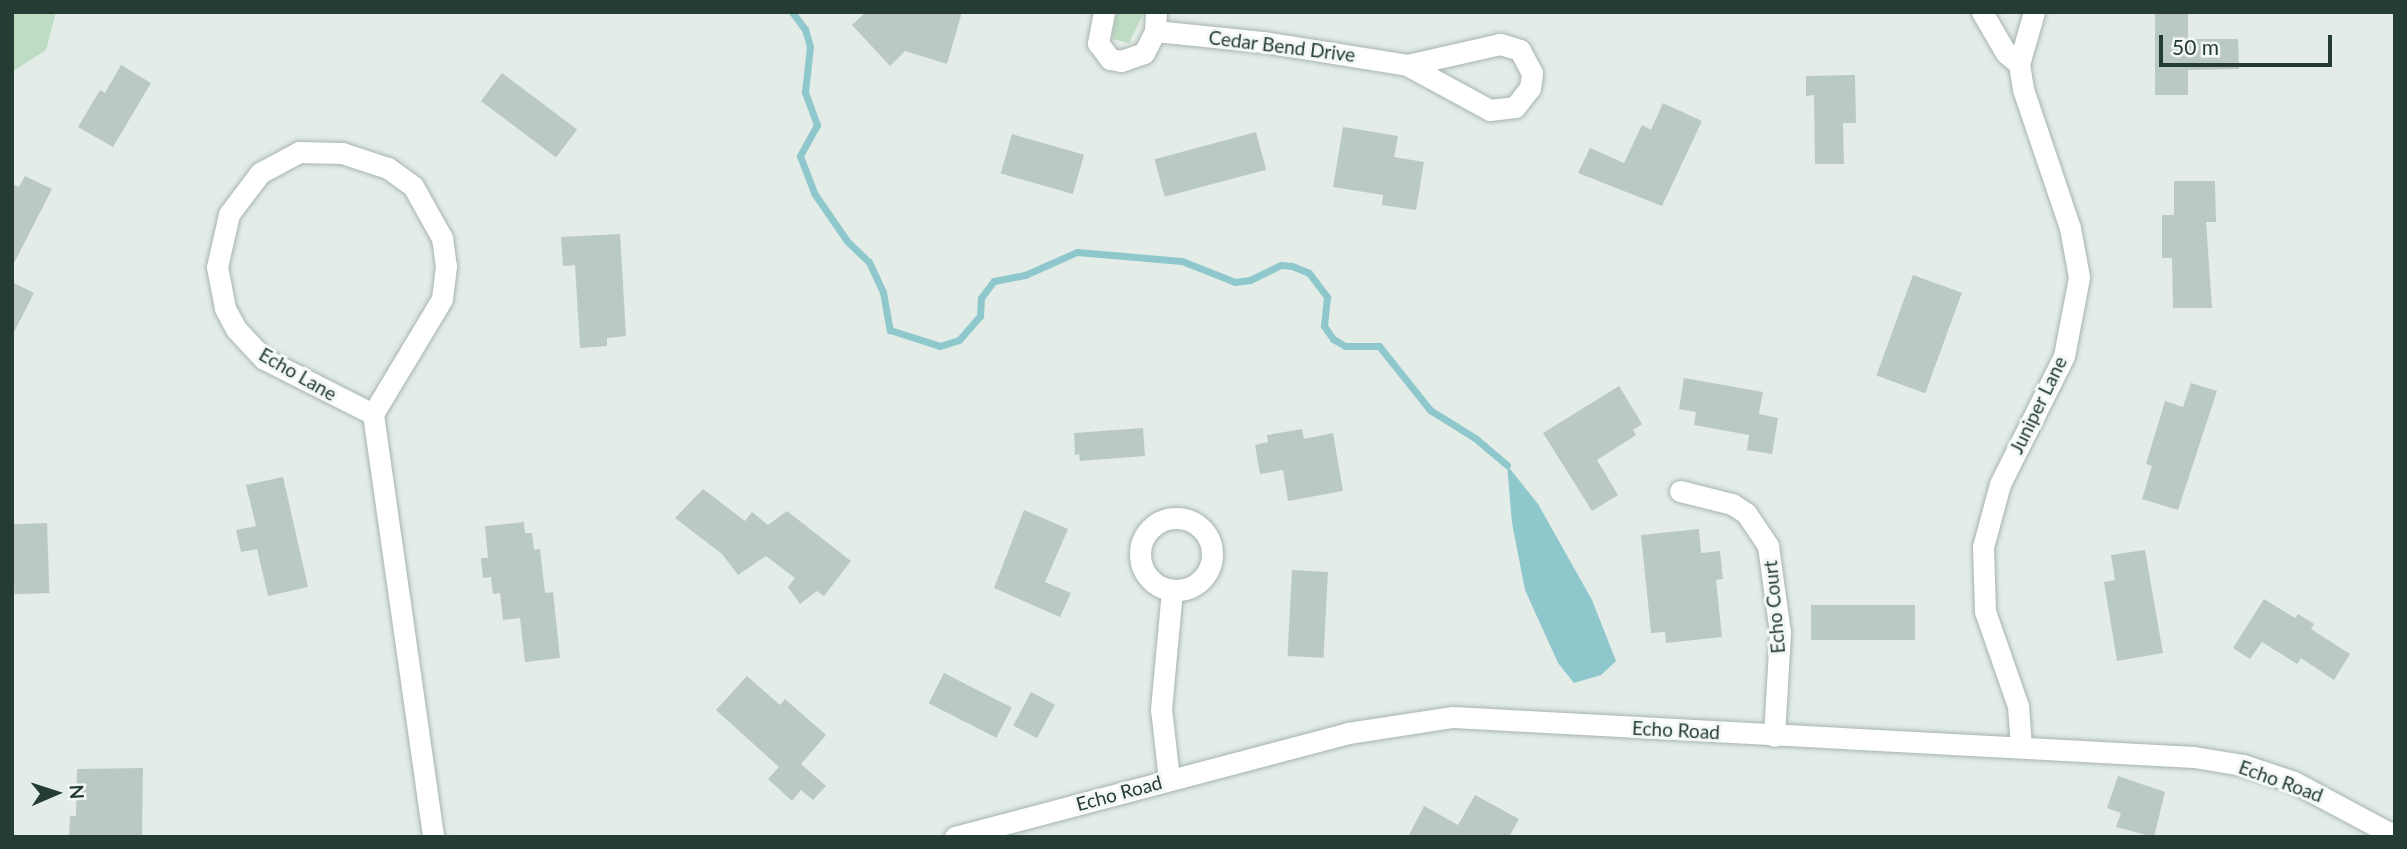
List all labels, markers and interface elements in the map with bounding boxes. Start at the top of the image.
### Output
scale bar [2162,21,2335,65]
street label: Cedar Bend Drive [1207,26,1357,66]
text: 50 m [2172,34,2219,59]
street label: Echo Lane [255,343,341,405]
street label: Juniper Lane [2005,352,2071,458]
street label: Echo Court [1759,559,1789,655]
street label: Echo Road [1631,716,1721,744]
street label: Echo Road [2236,755,2326,807]
north arrow [21,758,91,828]
street label: Echo Road [1074,771,1164,815]
text: N [66,784,89,800]

